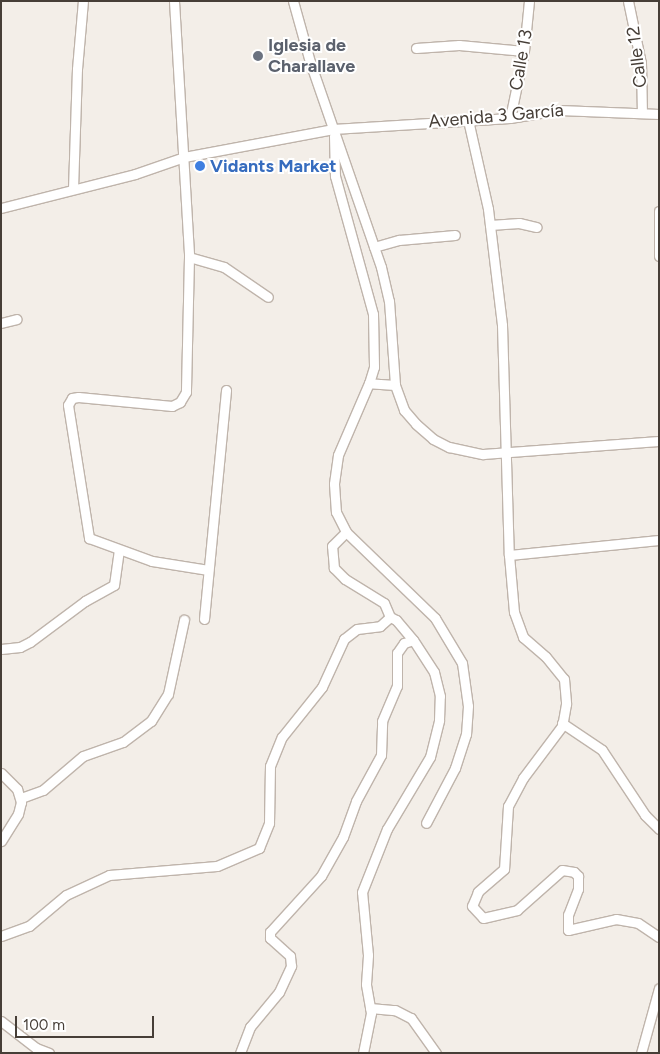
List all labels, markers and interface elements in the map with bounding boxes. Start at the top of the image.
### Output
street label: Calle 12 [623,25,651,89]
street label: Calle 13 [505,28,537,92]
place label: Iglesia de Charallave [268,35,355,78]
marker: Iglesia de Charallave [252,50,264,62]
street label: Avenida 3 García [428,99,564,133]
place label: Vidants Market [210,155,336,177]
marker: Vidants Market [194,160,206,172]
scale bar [18,1006,156,1038]
text: 100 m [23,1016,65,1034]

